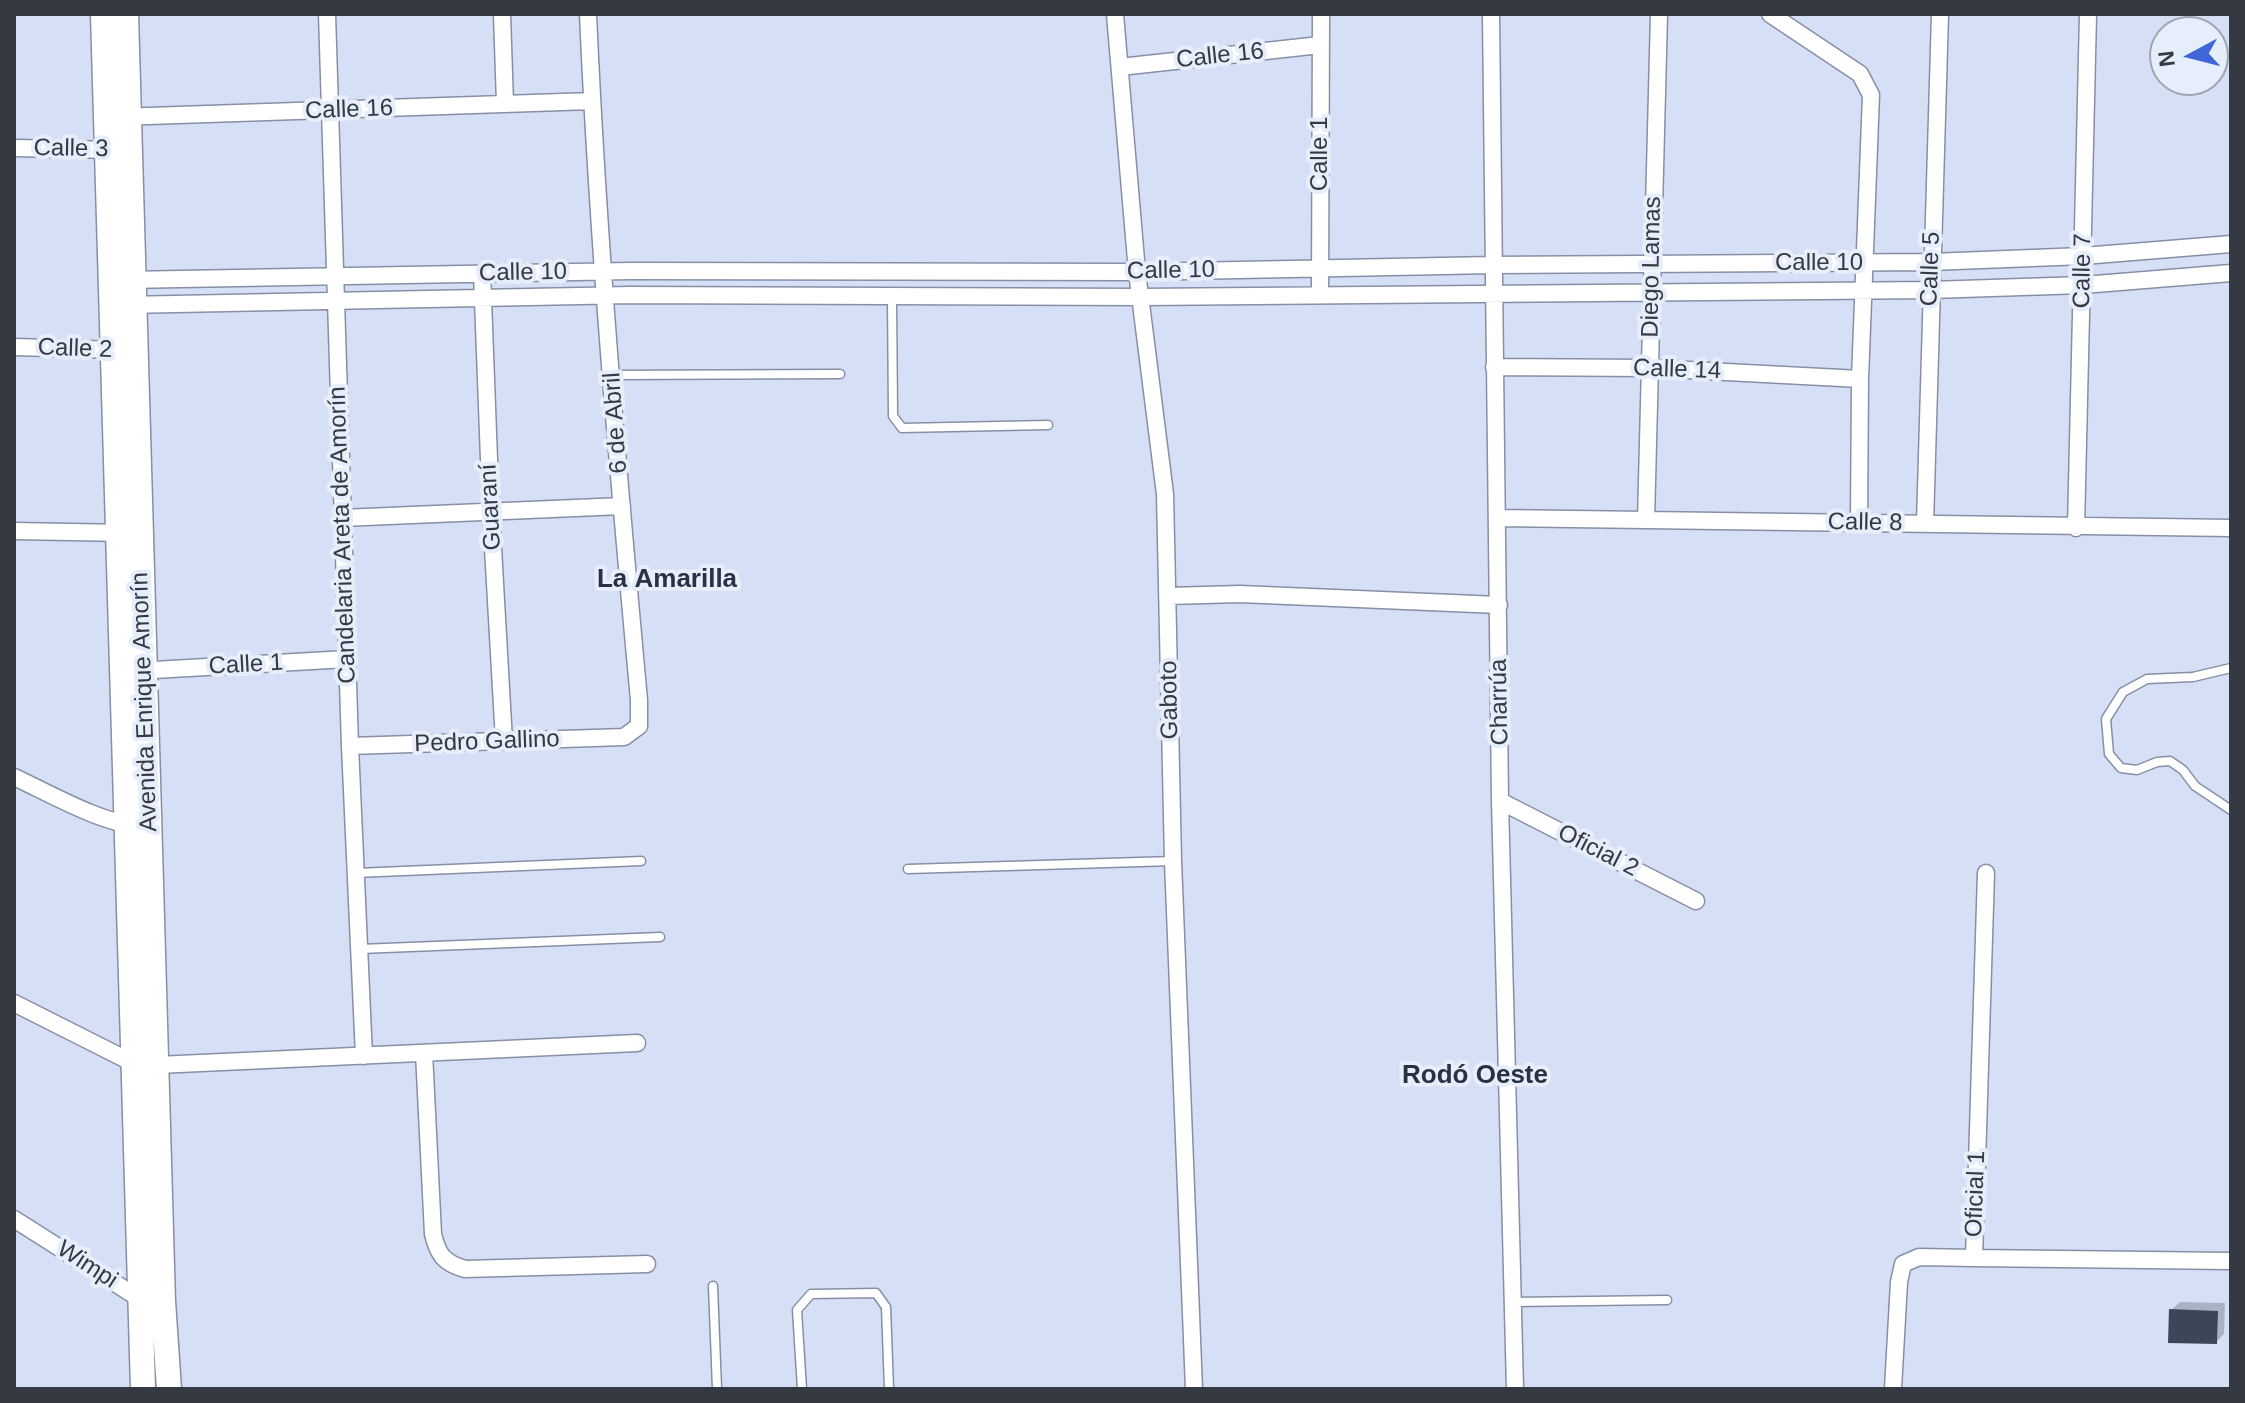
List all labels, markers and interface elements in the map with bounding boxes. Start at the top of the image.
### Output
north arrow [2149,16,2229,96]
street label: Calle 16 [1175,37,1265,75]
text: N [2153,49,2180,68]
street label: Calle 16 [304,94,394,126]
street label: Calle 1 [1306,117,1334,191]
street label: Calle 3 [33,134,109,164]
street label: Diego Lamas [1636,196,1668,338]
street label: Calle 5 [1915,231,1947,307]
street label: Calle 7 [2068,233,2098,309]
street label: Calle 10 [1775,249,1863,277]
street label: Calle 10 [1127,256,1215,286]
street label: Calle 10 [479,258,567,288]
street label: Calle 2 [37,333,113,365]
street label: Calle 14 [1632,354,1722,386]
street label: 6 de Abril [598,371,634,475]
street label: Candelaria Areta de Amorín [323,386,363,684]
street label: Guaraní [474,463,508,551]
street label: Calle 8 [1827,508,1903,538]
district label: La Amarilla [597,564,737,596]
street label: Avenida Enrique Amorín [126,572,164,832]
street label: Calle 1 [208,649,284,681]
street label: Charrúa [1485,658,1515,746]
street label: Gaboto [1155,660,1185,740]
street label: Pedro Gallino [414,725,560,759]
street label: Oficial 2 [1553,818,1643,884]
district label: Rodó Oeste [1402,1060,1548,1092]
street label: Oficial 1 [1960,1150,1992,1238]
street label: Wimpi [51,1235,123,1295]

